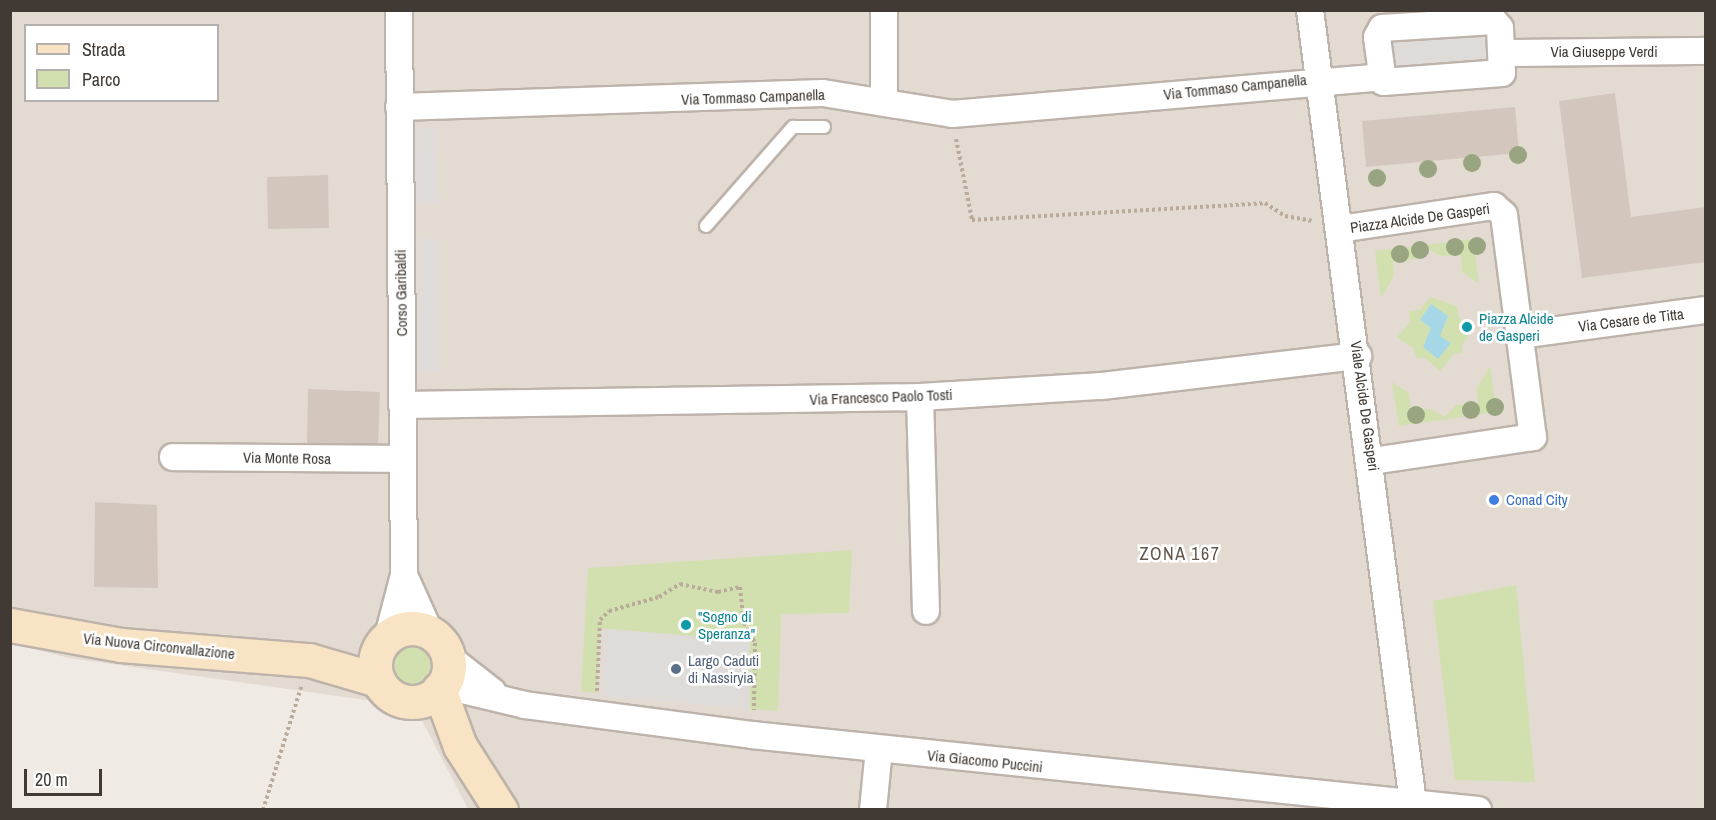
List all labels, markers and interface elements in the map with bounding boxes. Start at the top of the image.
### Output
legend [24,24,219,102]
text: Strada [82,37,126,62]
street label: Via Giuseppe Verdi [1550,43,1658,61]
text: Parco [82,67,121,92]
street label: Via Tommaso Campanella [1162,71,1308,103]
street label: Via Tommaso Campanella [681,85,825,109]
street label: Piazza Alcide De Gasperi [1349,199,1491,237]
street label: Corso Garibaldi [391,249,411,337]
street label: Via Cesare de Titta [1577,305,1685,335]
place label: Piazza Alcide de Gasperi [1479,309,1554,344]
marker: Piazza Alcide de Gasperi [1460,320,1474,334]
street label: Viale Alcide De Gasperi [1347,340,1383,472]
street label: Via Francesco Paolo Tosti [809,386,953,408]
street label: Via Monte Rosa [243,448,331,468]
place label: Conad City [1506,491,1568,509]
marker: Conad City [1487,493,1501,507]
district label: ZONA 167 [1139,543,1221,565]
place label: "Sogno di Speranza" [698,607,755,642]
marker: "Sogno di Speranza" [679,618,693,632]
street label: Via Nuova Circonvallazione [82,629,236,663]
place label: Largo Caduti di Nassiryia [688,651,759,686]
marker: Largo Caduti di Nassiryia [669,662,683,676]
street label: Via Giacomo Puccini [926,746,1044,776]
scale bar [27,757,105,795]
text: 20 m [35,767,68,792]

